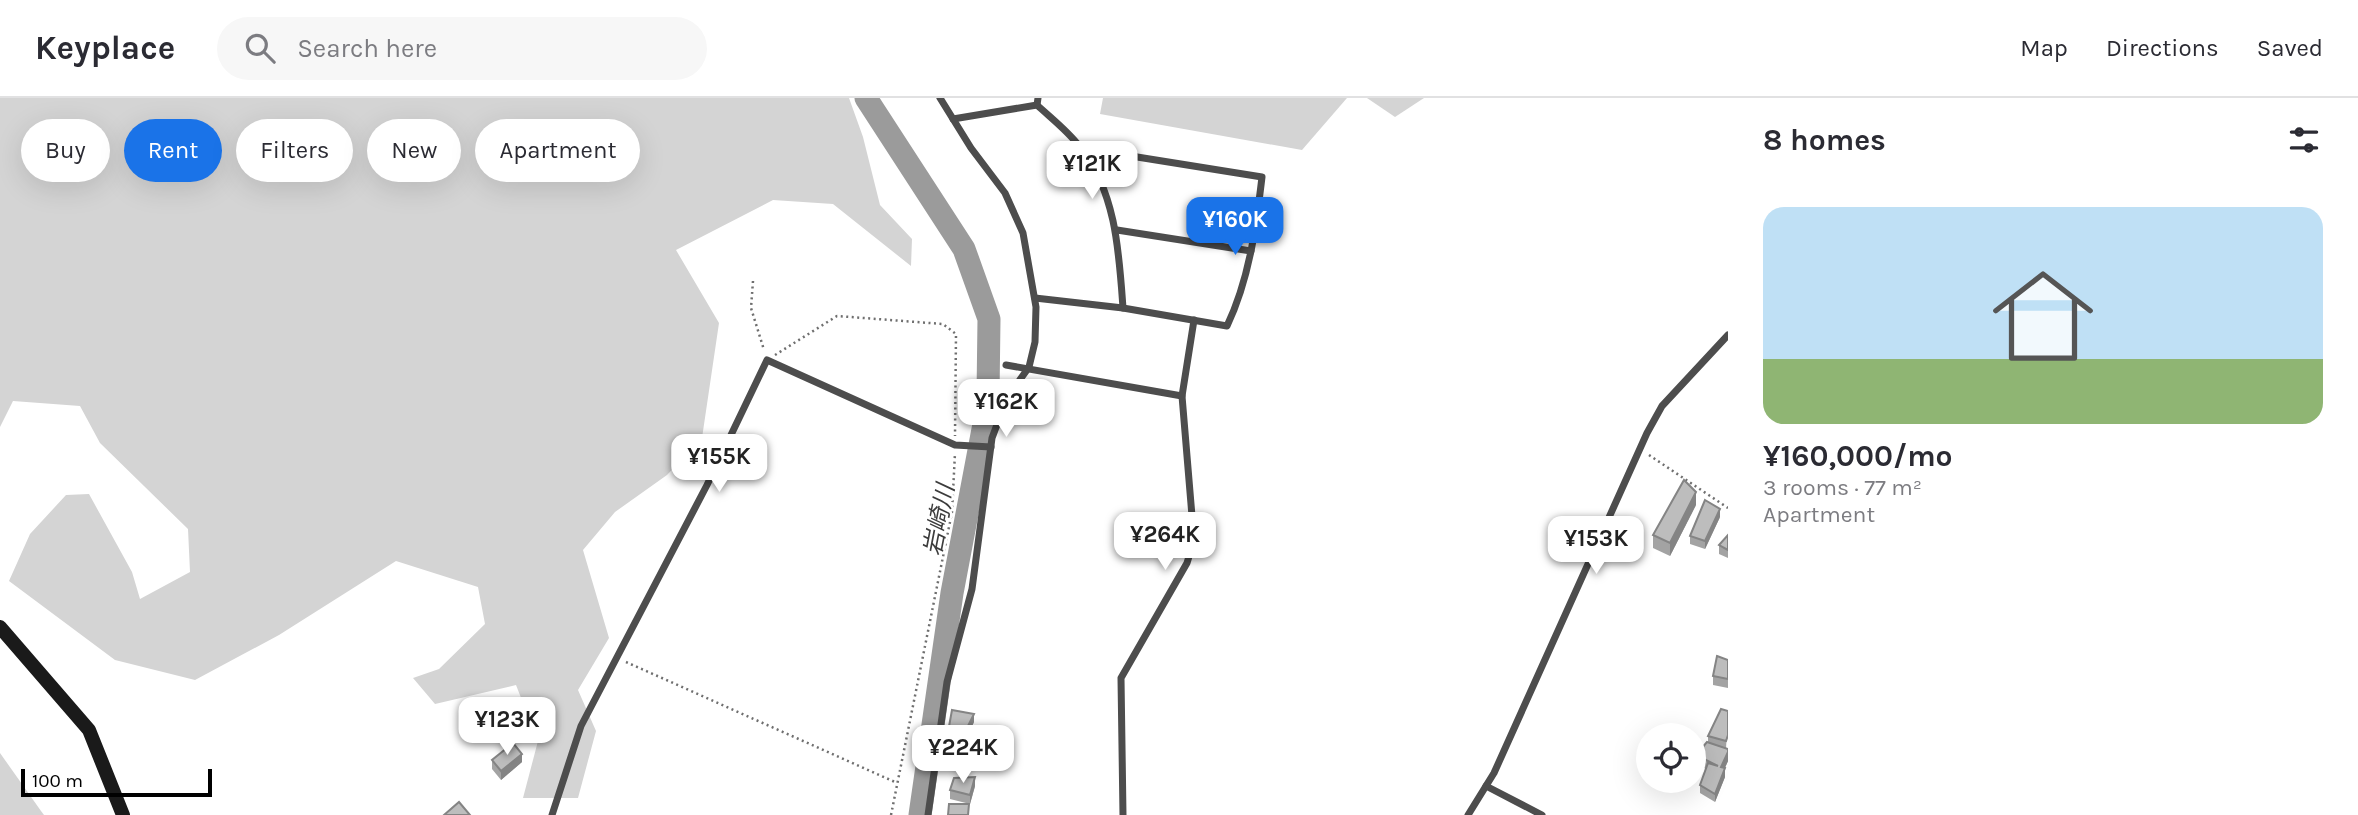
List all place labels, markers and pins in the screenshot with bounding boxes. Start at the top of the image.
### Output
pin: ¥121K [1043,141,1141,201]
pin: ¥160K [1186,198,1284,257]
pin: ¥162K [957,380,1055,439]
pin: ¥155K [670,434,768,494]
pin: ¥264K [1116,512,1214,572]
pin: ¥153K [1547,517,1645,576]
pin: ¥123K [458,698,556,757]
pin: ¥224K [914,726,1012,785]

